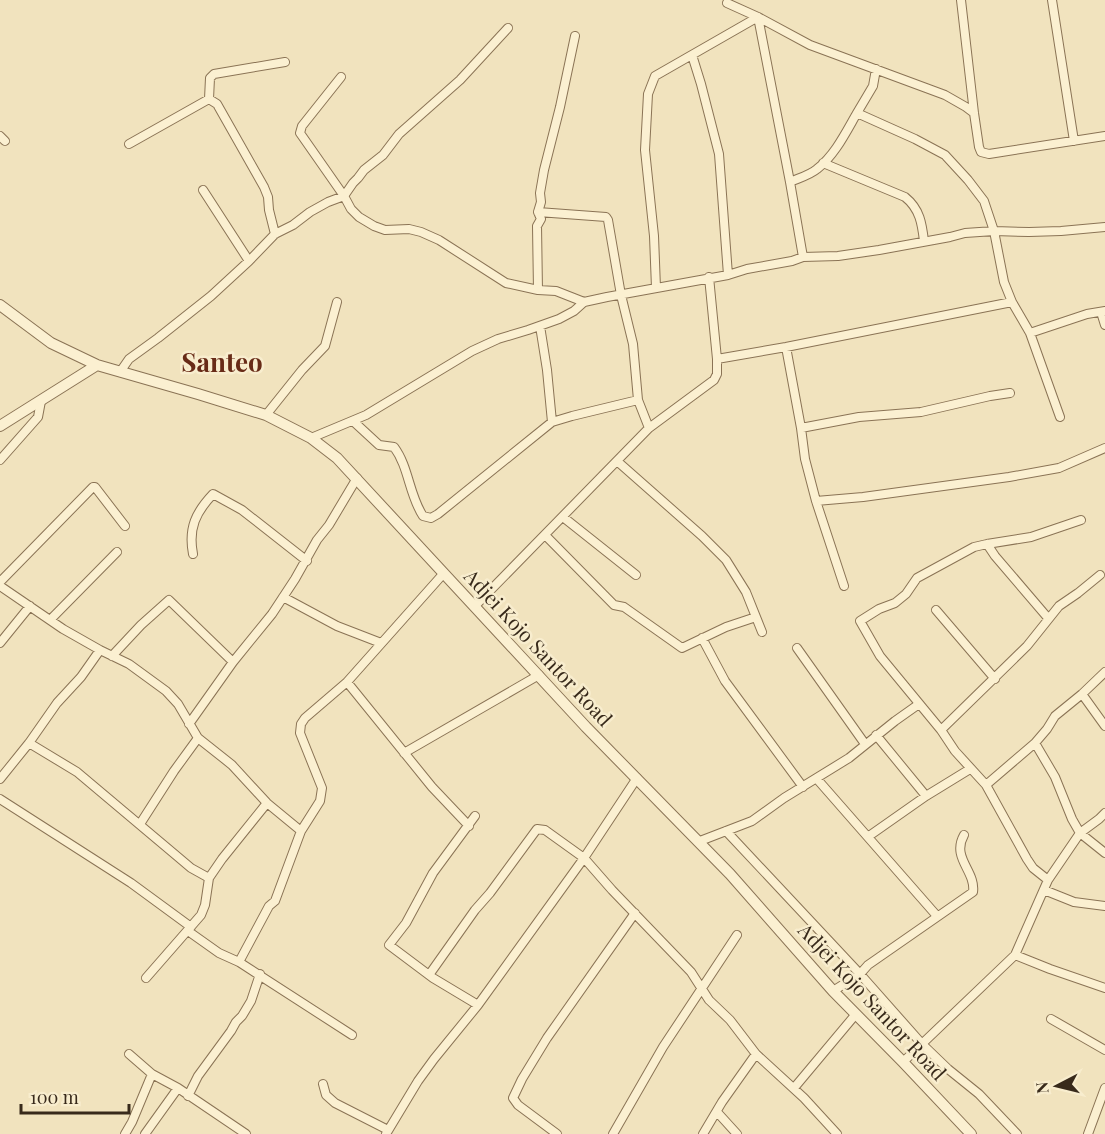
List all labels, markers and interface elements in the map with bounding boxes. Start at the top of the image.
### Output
district label: Santeo [181,344,263,379]
street label: Adjei Kojo Santor Road [458,562,619,732]
street label: Adjei Kojo Santor Road [792,916,953,1086]
north arrow [1027,1056,1087,1116]
scale bar [21,1077,129,1115]
text: N [1030,1080,1053,1095]
text: 100 m [30,1085,79,1109]

